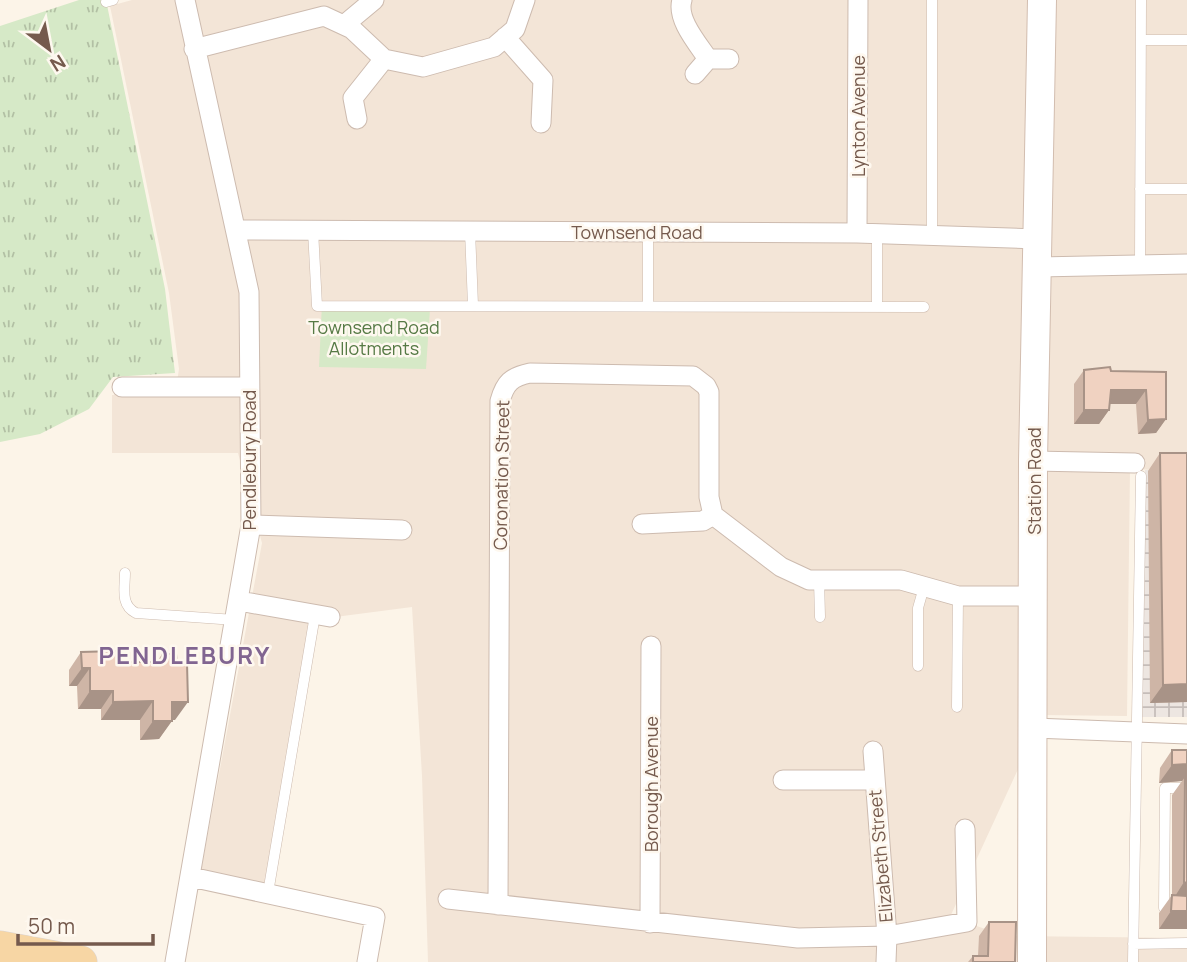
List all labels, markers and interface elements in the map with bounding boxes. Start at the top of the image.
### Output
north arrow [14,14,84,84]
text: N [45,49,71,78]
street label: Lynton Avenue [846,55,870,177]
street label: Townsend Road [571,220,703,244]
park label: Townsend Road Allotments [308,315,440,360]
street label: Pendlebury Road [237,390,261,530]
street label: Coronation Street [488,400,514,550]
street label: Station Road [1022,427,1046,535]
district label: PENDLEBURY [99,638,271,671]
street label: Borough Avenue [639,716,663,852]
street label: Elizabeth Street [862,789,898,923]
scale bar [18,902,152,946]
text: 50 m [28,912,75,940]

